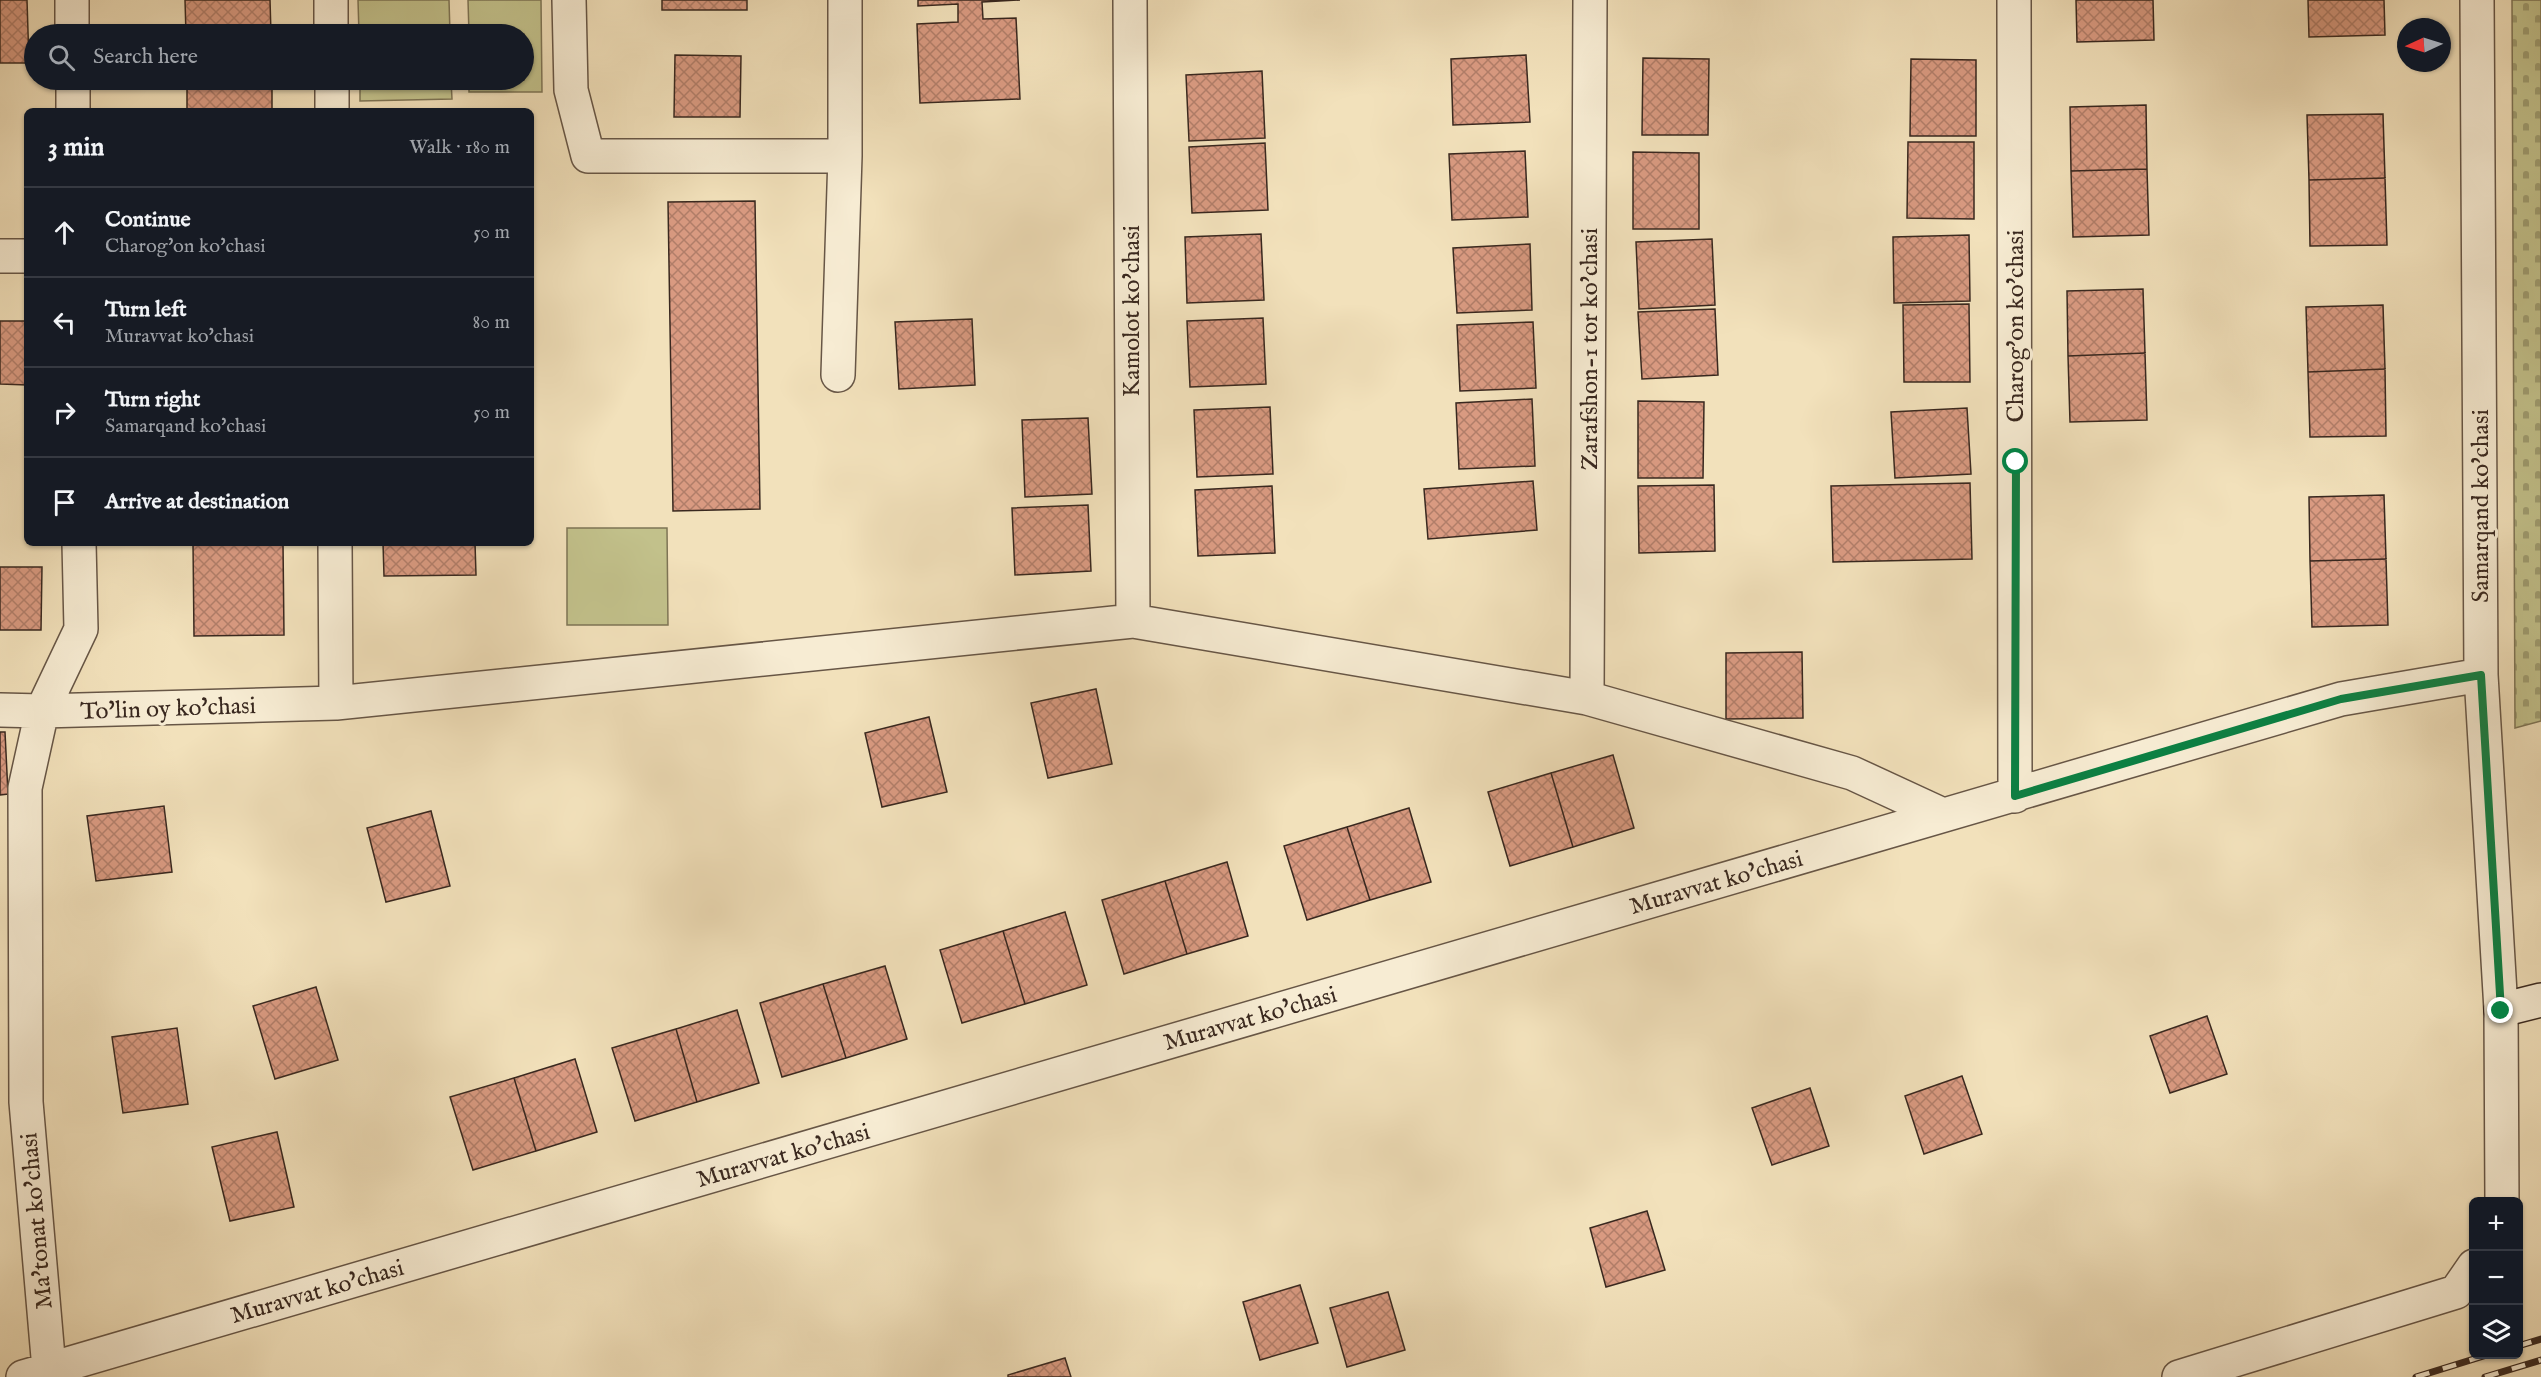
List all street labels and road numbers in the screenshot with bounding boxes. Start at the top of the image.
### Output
street label: Kamolot ko'chasi [1117,225,1148,397]
street label: Zarafshon-1 tor ko'chasi [1575,228,1606,470]
street label: Charog'on ko'chasi [2001,230,2032,422]
street label: Samarqand ko'chasi [2466,409,2497,603]
street label: To'lin oy ko'chasi [80,691,256,728]
street label: Muravvat ko'chasi [1626,844,1807,923]
street label: Muravvat ko'chasi [1160,980,1341,1059]
street label: Muravvat ko'chasi [693,1117,874,1196]
street label: Ma'tonat ko'chasi [14,1131,61,1311]
street label: Muravvat ko'chasi [227,1253,408,1332]

